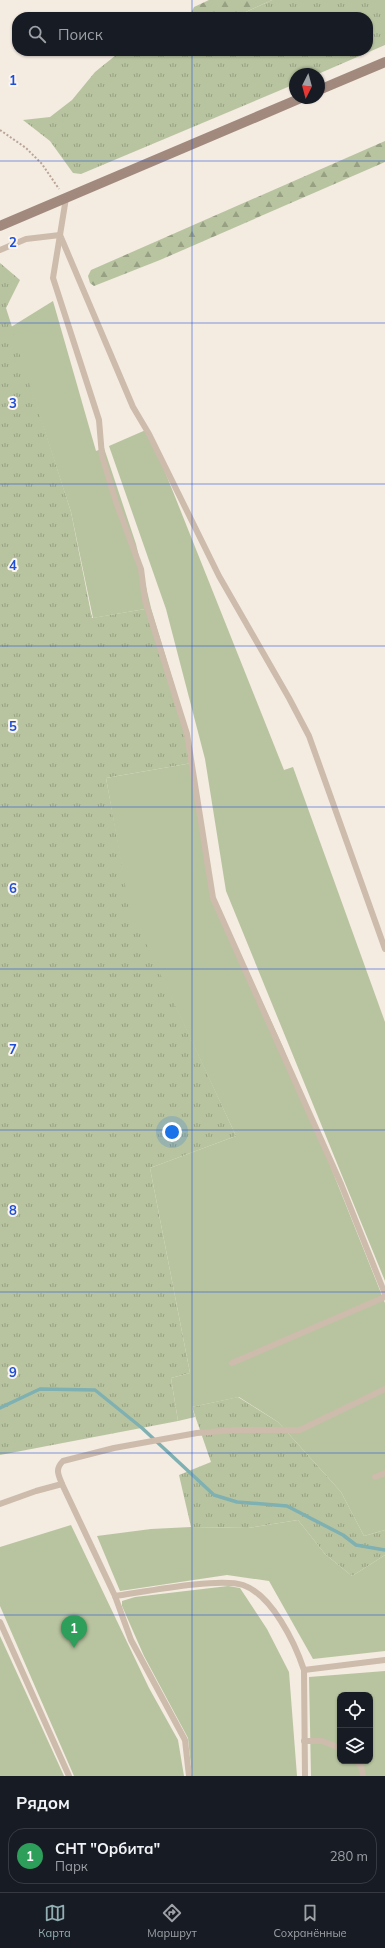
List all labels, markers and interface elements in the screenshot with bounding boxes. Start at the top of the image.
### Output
search box [12,12,373,56]
icon: search [26,23,48,45]
text: Поиск [58,25,103,44]
north arrow [289,68,325,104]
text: 1 [9,72,17,88]
text: 2 [9,234,17,250]
text: 3 [9,395,17,411]
text: 4 [9,557,17,573]
text: 5 [9,718,17,734]
text: 6 [9,880,17,896]
text: 7 [9,1041,17,1057]
your location [162,1122,182,1142]
text: 8 [9,1202,17,1218]
text: 9 [9,1364,17,1380]
pin: 1 [61,1615,87,1648]
map controls [337,1692,373,1764]
button: locate [337,1692,373,1728]
button: layers [337,1728,373,1764]
text: Рядом [16,1792,70,1813]
text: CНТ "Орбита" [55,1839,160,1858]
text: 1 [26,1848,34,1864]
text: 280 m [330,1848,368,1864]
text: Парк [55,1858,88,1874]
tab: Карта [38,1902,71,1940]
tab: Маршрут [147,1902,197,1940]
tab: Сохранённые [273,1902,347,1940]

